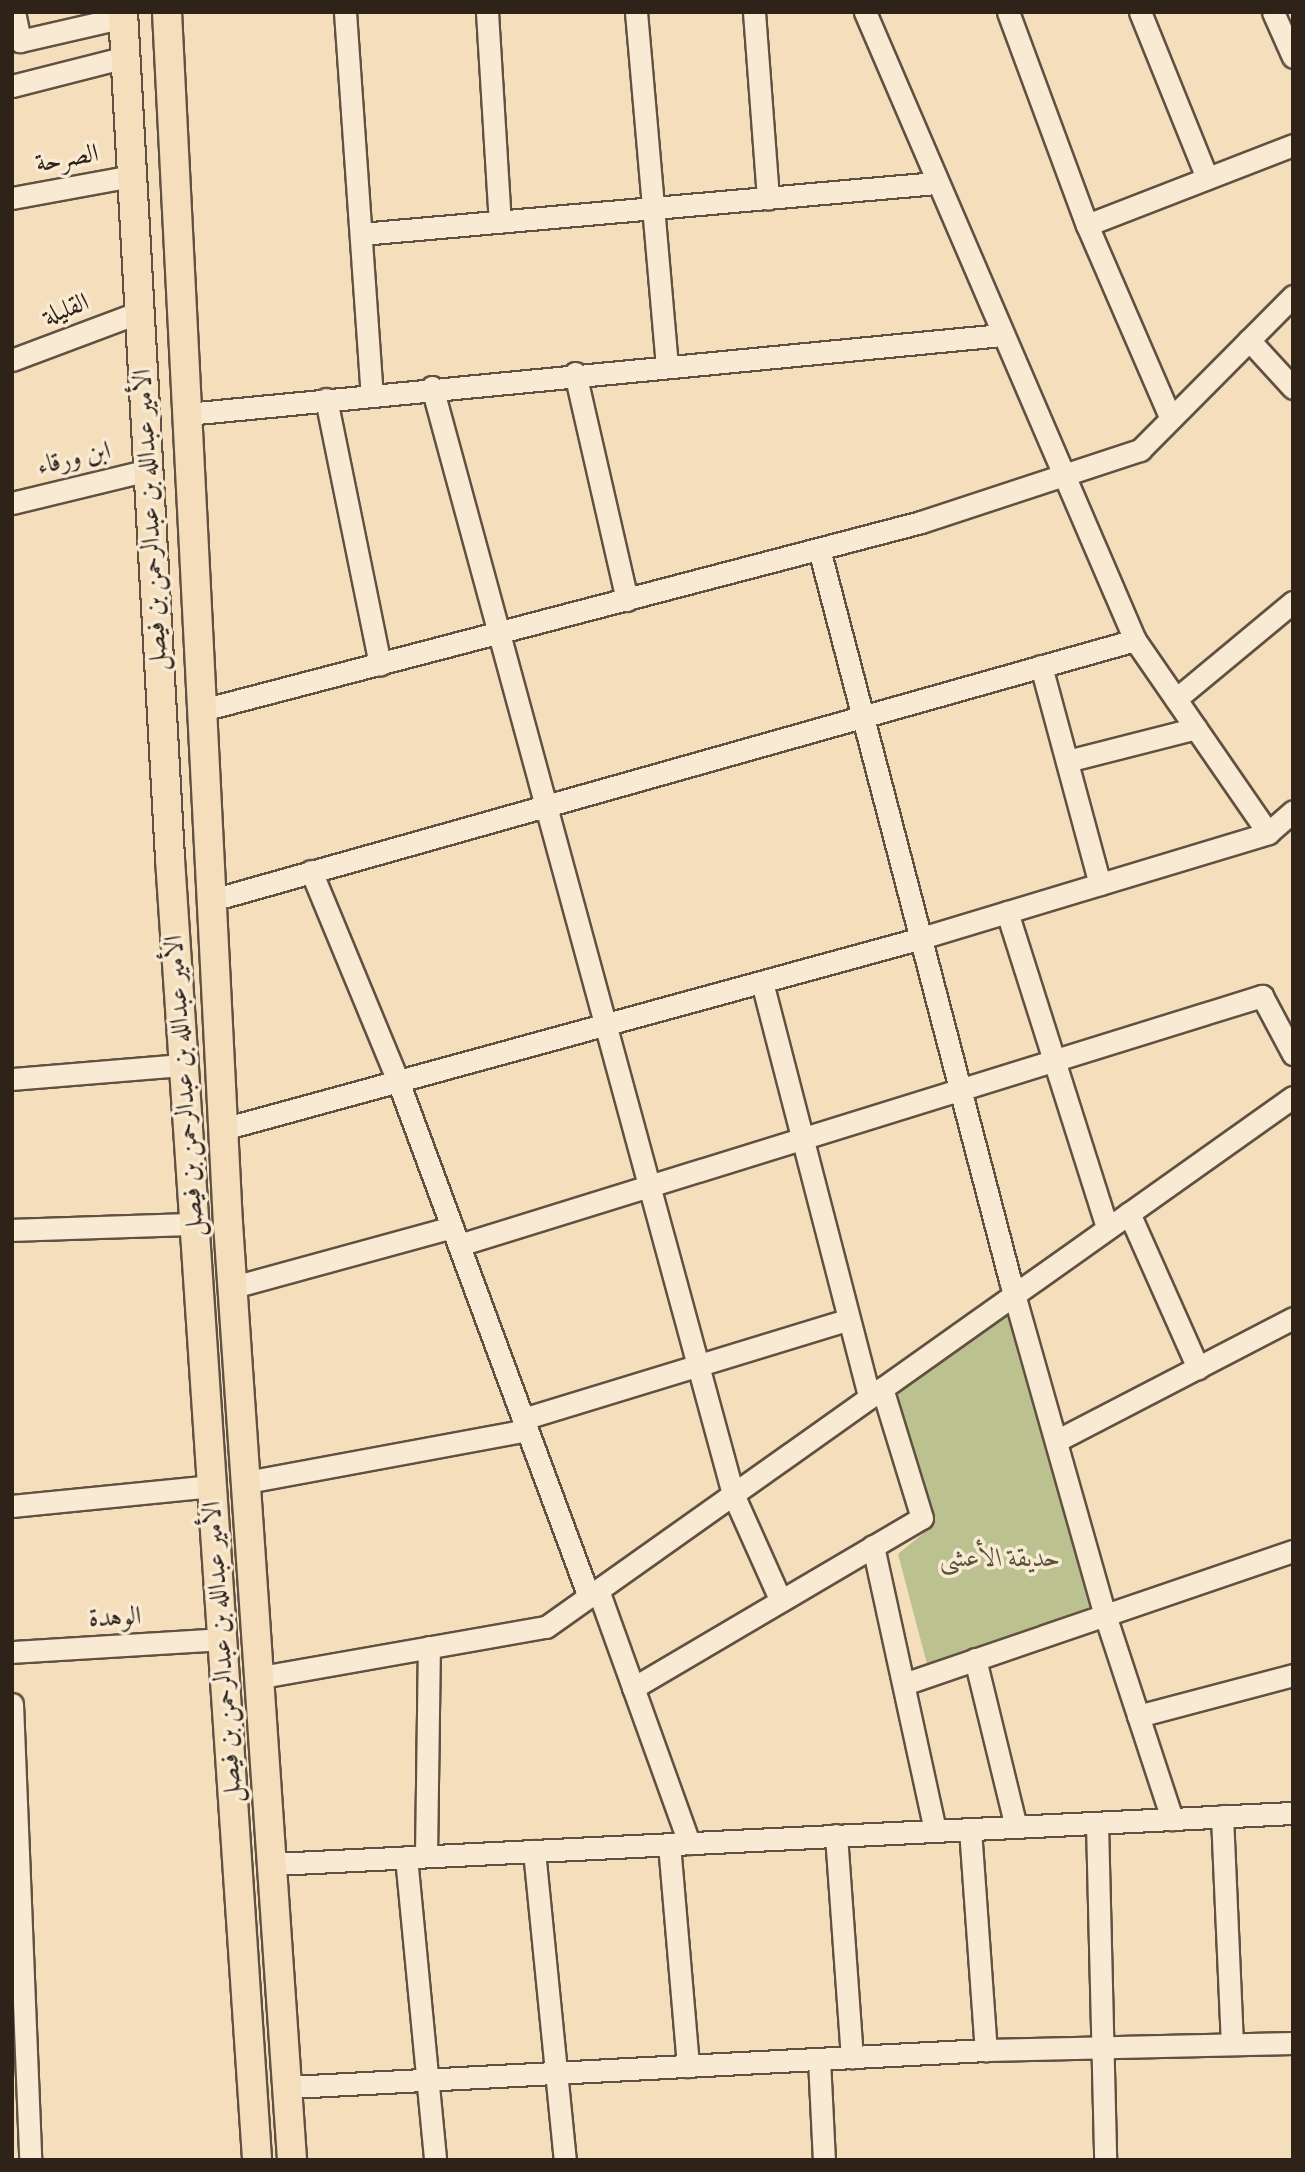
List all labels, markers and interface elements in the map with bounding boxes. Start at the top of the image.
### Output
street label: الصرحة [33,138,101,180]
street label: القليلة [39,287,93,333]
street label: الأمير عبدالله بن عبدالرحمن بن فيصل [128,368,174,672]
street label: ابن ورقاء [34,435,114,483]
street label: الأمير عبدالله بن عبدالرحمن بن فيصل [159,934,211,1238]
street label: الأمير عبدالله بن عبدالرحمن بن فيصل [197,1500,249,1804]
park label: حديقة الأعشى [939,1543,1061,1575]
street label: الوهدة [88,1601,142,1635]

